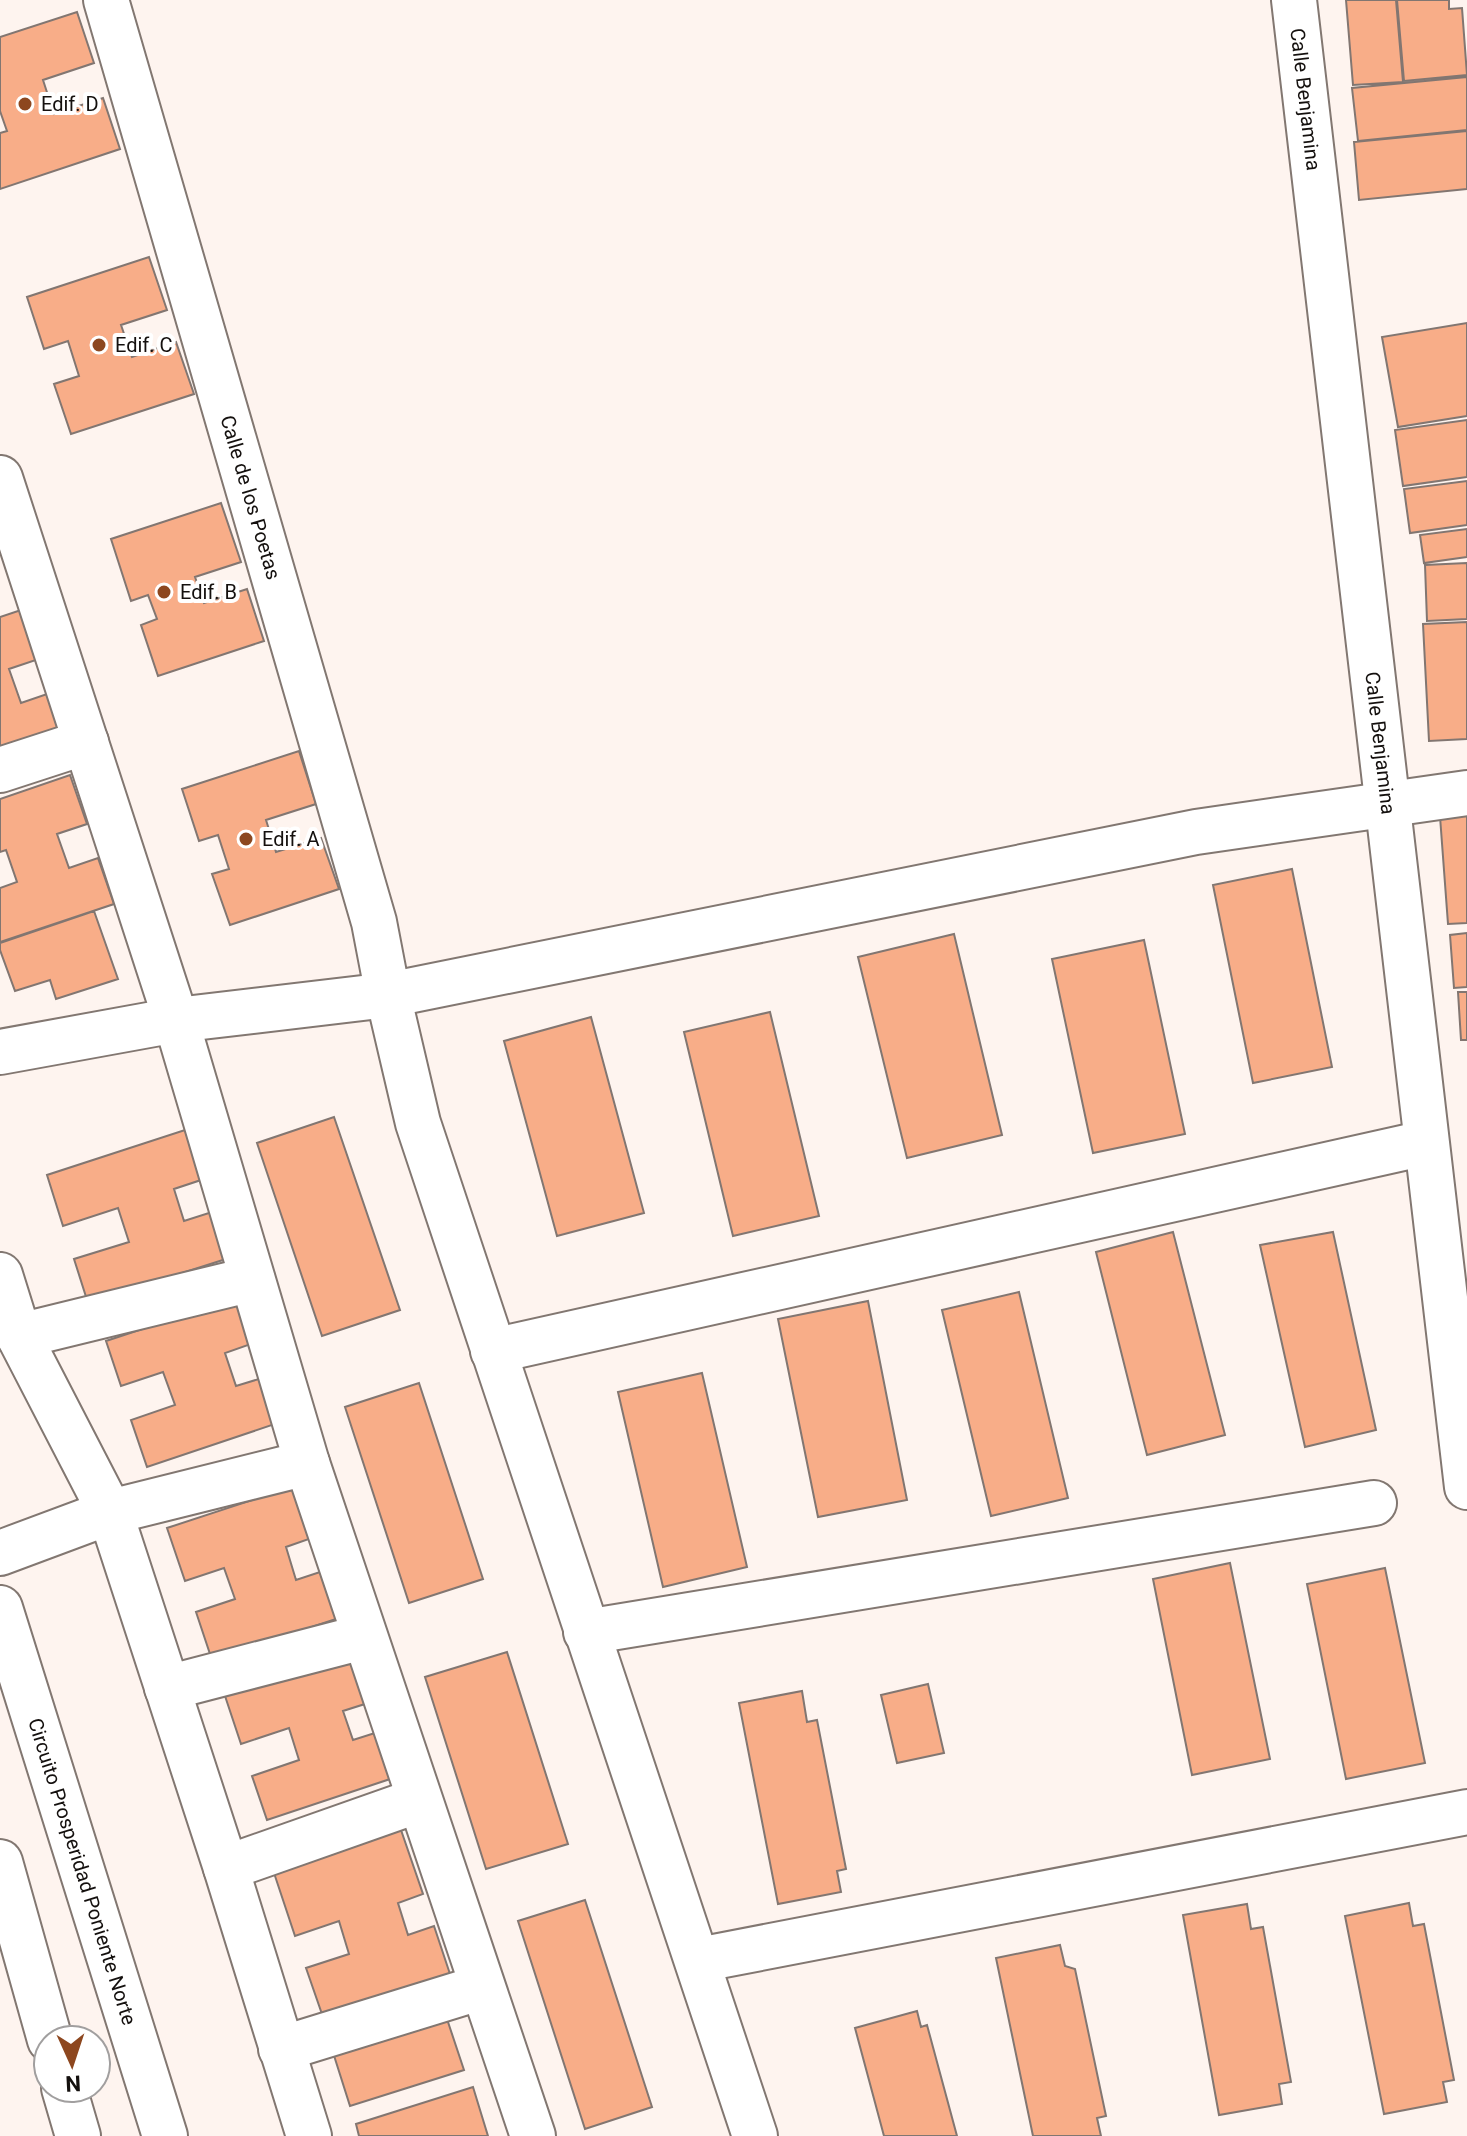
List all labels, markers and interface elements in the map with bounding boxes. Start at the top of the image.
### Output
street label: Calle Benjamina [1285,27,1326,172]
place label: Edif. D [41,92,99,116]
marker: Edif. D [16,95,34,113]
place label: Edif. C [115,333,173,357]
marker: Edif. C [90,336,108,354]
street label: Calle de los Poetas [215,412,286,582]
place label: Edif. B [180,580,237,604]
marker: Edif. B [155,583,173,601]
street label: Calle Benjamina [1360,670,1401,816]
place label: Edif. A [262,827,320,851]
marker: Edif. A [237,830,255,848]
street label: Circuito Prosperidad Poniente Norte [23,1715,142,2028]
north arrow [32,2024,112,2104]
text: N [65,2071,81,2096]

